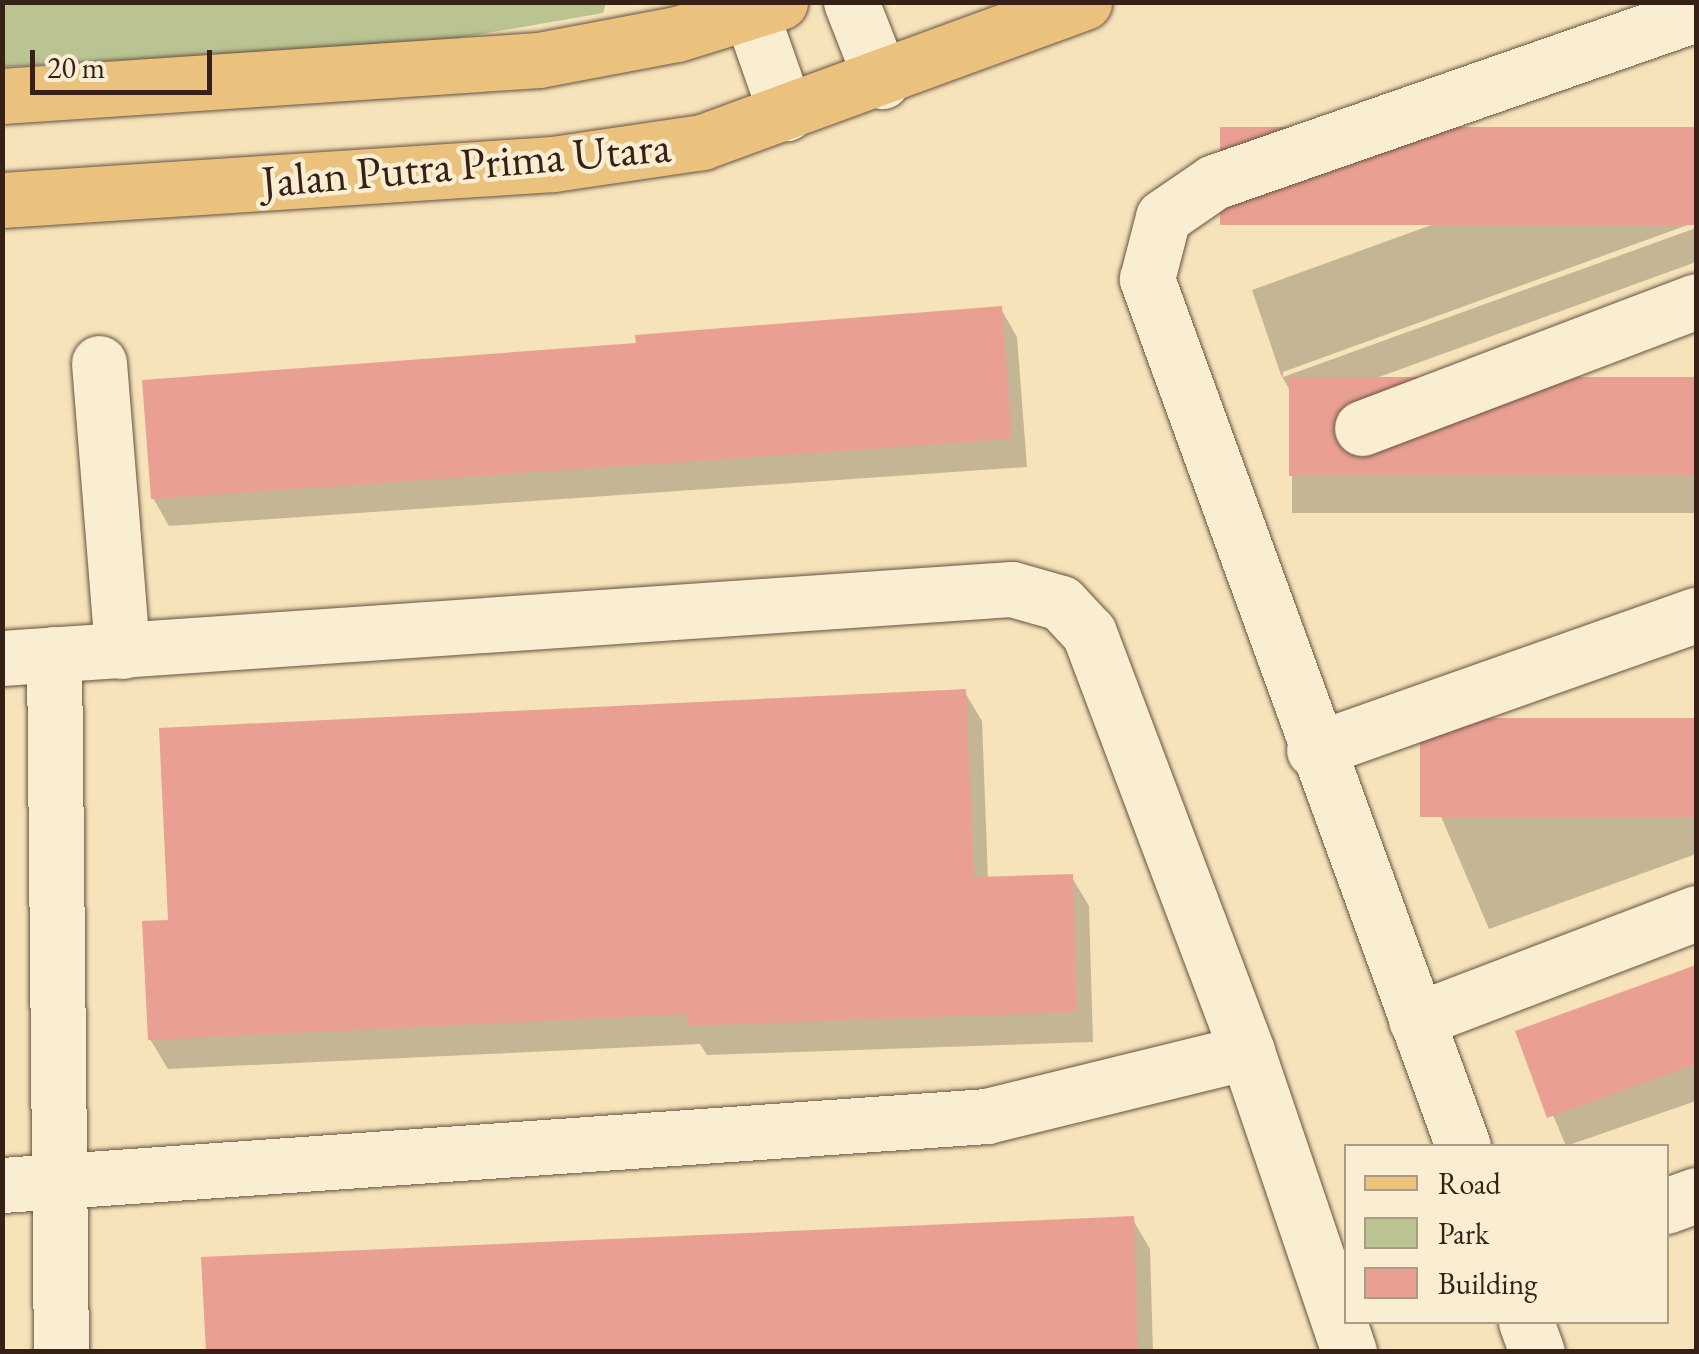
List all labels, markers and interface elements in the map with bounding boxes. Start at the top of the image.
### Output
scale bar [35,30,218,92]
text: 20 m [47,48,105,87]
street label: Jalan Putra Prima Utara [259,119,673,209]
legend [1344,1144,1669,1324]
text: Road [1438,1164,1501,1203]
text: Park [1438,1214,1489,1253]
text: Building [1438,1264,1537,1303]

